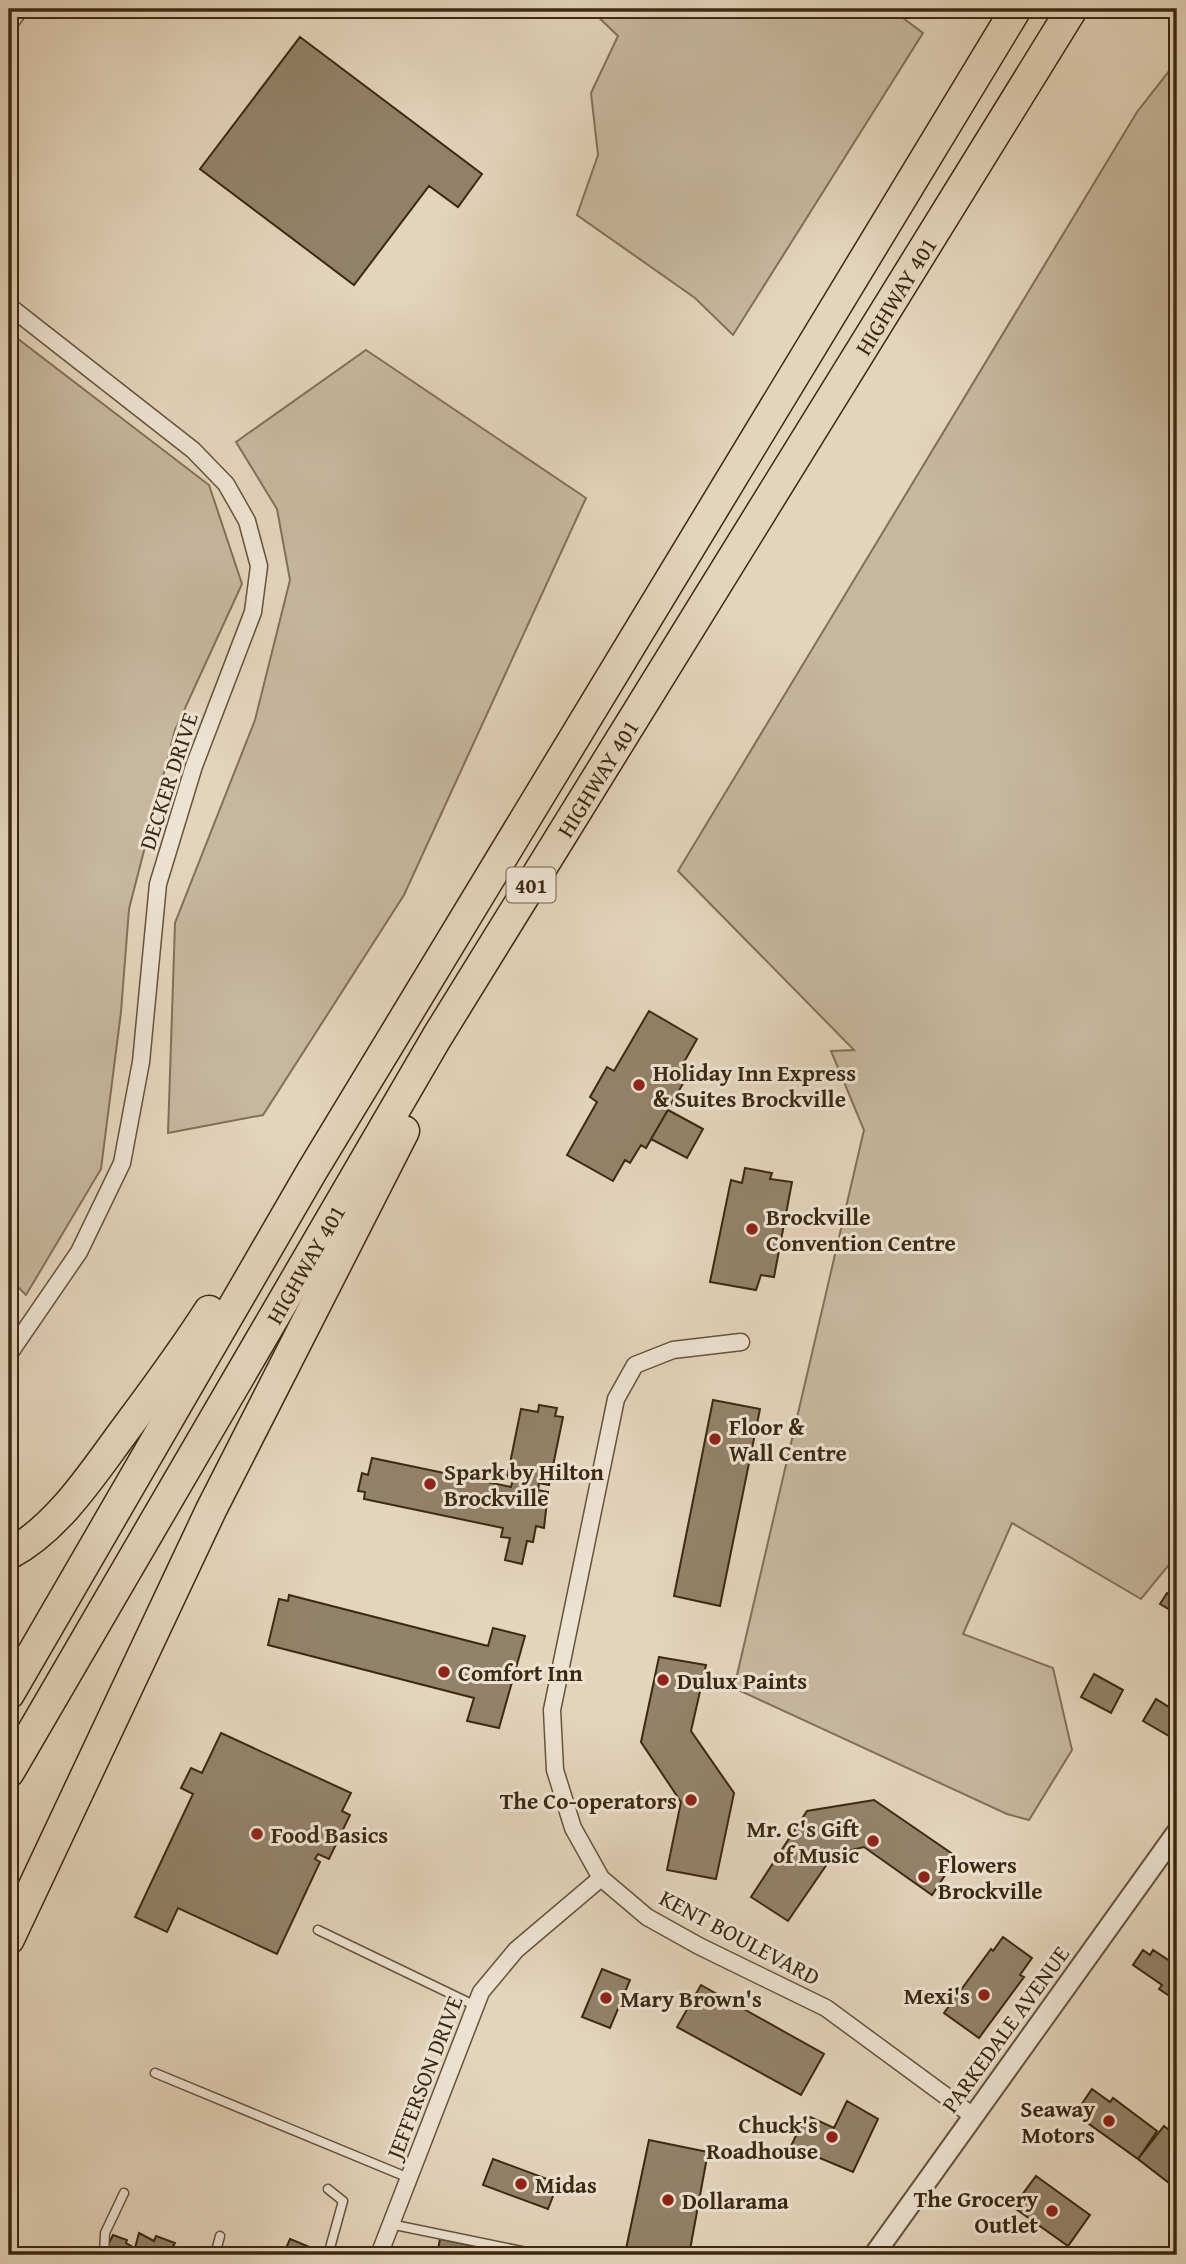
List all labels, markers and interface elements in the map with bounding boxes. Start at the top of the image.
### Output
street label: HIGHWAY 401 [846,230,944,361]
street label: DECKER DRIVE [130,708,206,854]
street label: HIGHWAY 401 [548,713,646,843]
road number: 401 [506,868,556,903]
place label: Holiday Inn Express & Suites Brockville [653,1056,856,1115]
marker: Holiday Inn Express & Suites Brockville [631,1077,647,1093]
street label: HIGHWAY 401 [257,1198,353,1330]
place label: Brockville Convention Centre [766,1200,956,1259]
marker: Brockville Convention Centre [744,1221,760,1237]
place label: Floor & Wall Centre [729,1410,847,1469]
marker: Floor & Wall Centre [707,1431,723,1447]
place label: Spark by Hilton Brockville [444,1455,604,1514]
marker: Spark by Hilton Brockville [422,1476,438,1492]
place label: Comfort Inn [458,1656,583,1689]
marker: Comfort Inn [436,1664,452,1680]
place label: Dulux Paints [677,1664,807,1697]
marker: Dulux Paints [655,1672,671,1688]
place label: The Co-operators [500,1784,677,1817]
marker: The Co-operators [683,1792,699,1808]
place label: Mr. C's Gift of Music [747,1812,859,1871]
place label: Food Basics [271,1818,388,1851]
marker: Food Basics [249,1826,265,1842]
marker: Mr. C's Gift of Music [865,1833,881,1849]
place label: Flowers Brockville [938,1848,1043,1907]
marker: Flowers Brockville [916,1869,932,1885]
street label: KENT BOULEVARD [654,1881,826,1993]
street label: PARKEDALE AVENUE [933,1939,1077,2119]
place label: Mexi's [904,1979,970,2012]
place label: Mary Brown's [620,1982,762,2015]
marker: Mexi's [976,1987,992,2003]
marker: Mary Brown's [598,1990,614,2006]
street label: JEFFERSON DRIVE [377,1991,470,2166]
place label: Seaway Motors [1020,2092,1095,2151]
place label: Chuck's Roadhouse [706,2108,818,2167]
marker: Seaway Motors [1101,2113,1117,2129]
marker: Chuck's Roadhouse [824,2129,840,2145]
place label: Midas [535,2168,597,2201]
marker: Midas [513,2176,529,2192]
place label: The Grocery Outlet [914,2182,1038,2241]
place label: Dollarama [682,2184,789,2217]
marker: Dollarama [660,2192,676,2208]
marker: The Grocery Outlet [1044,2203,1060,2219]

